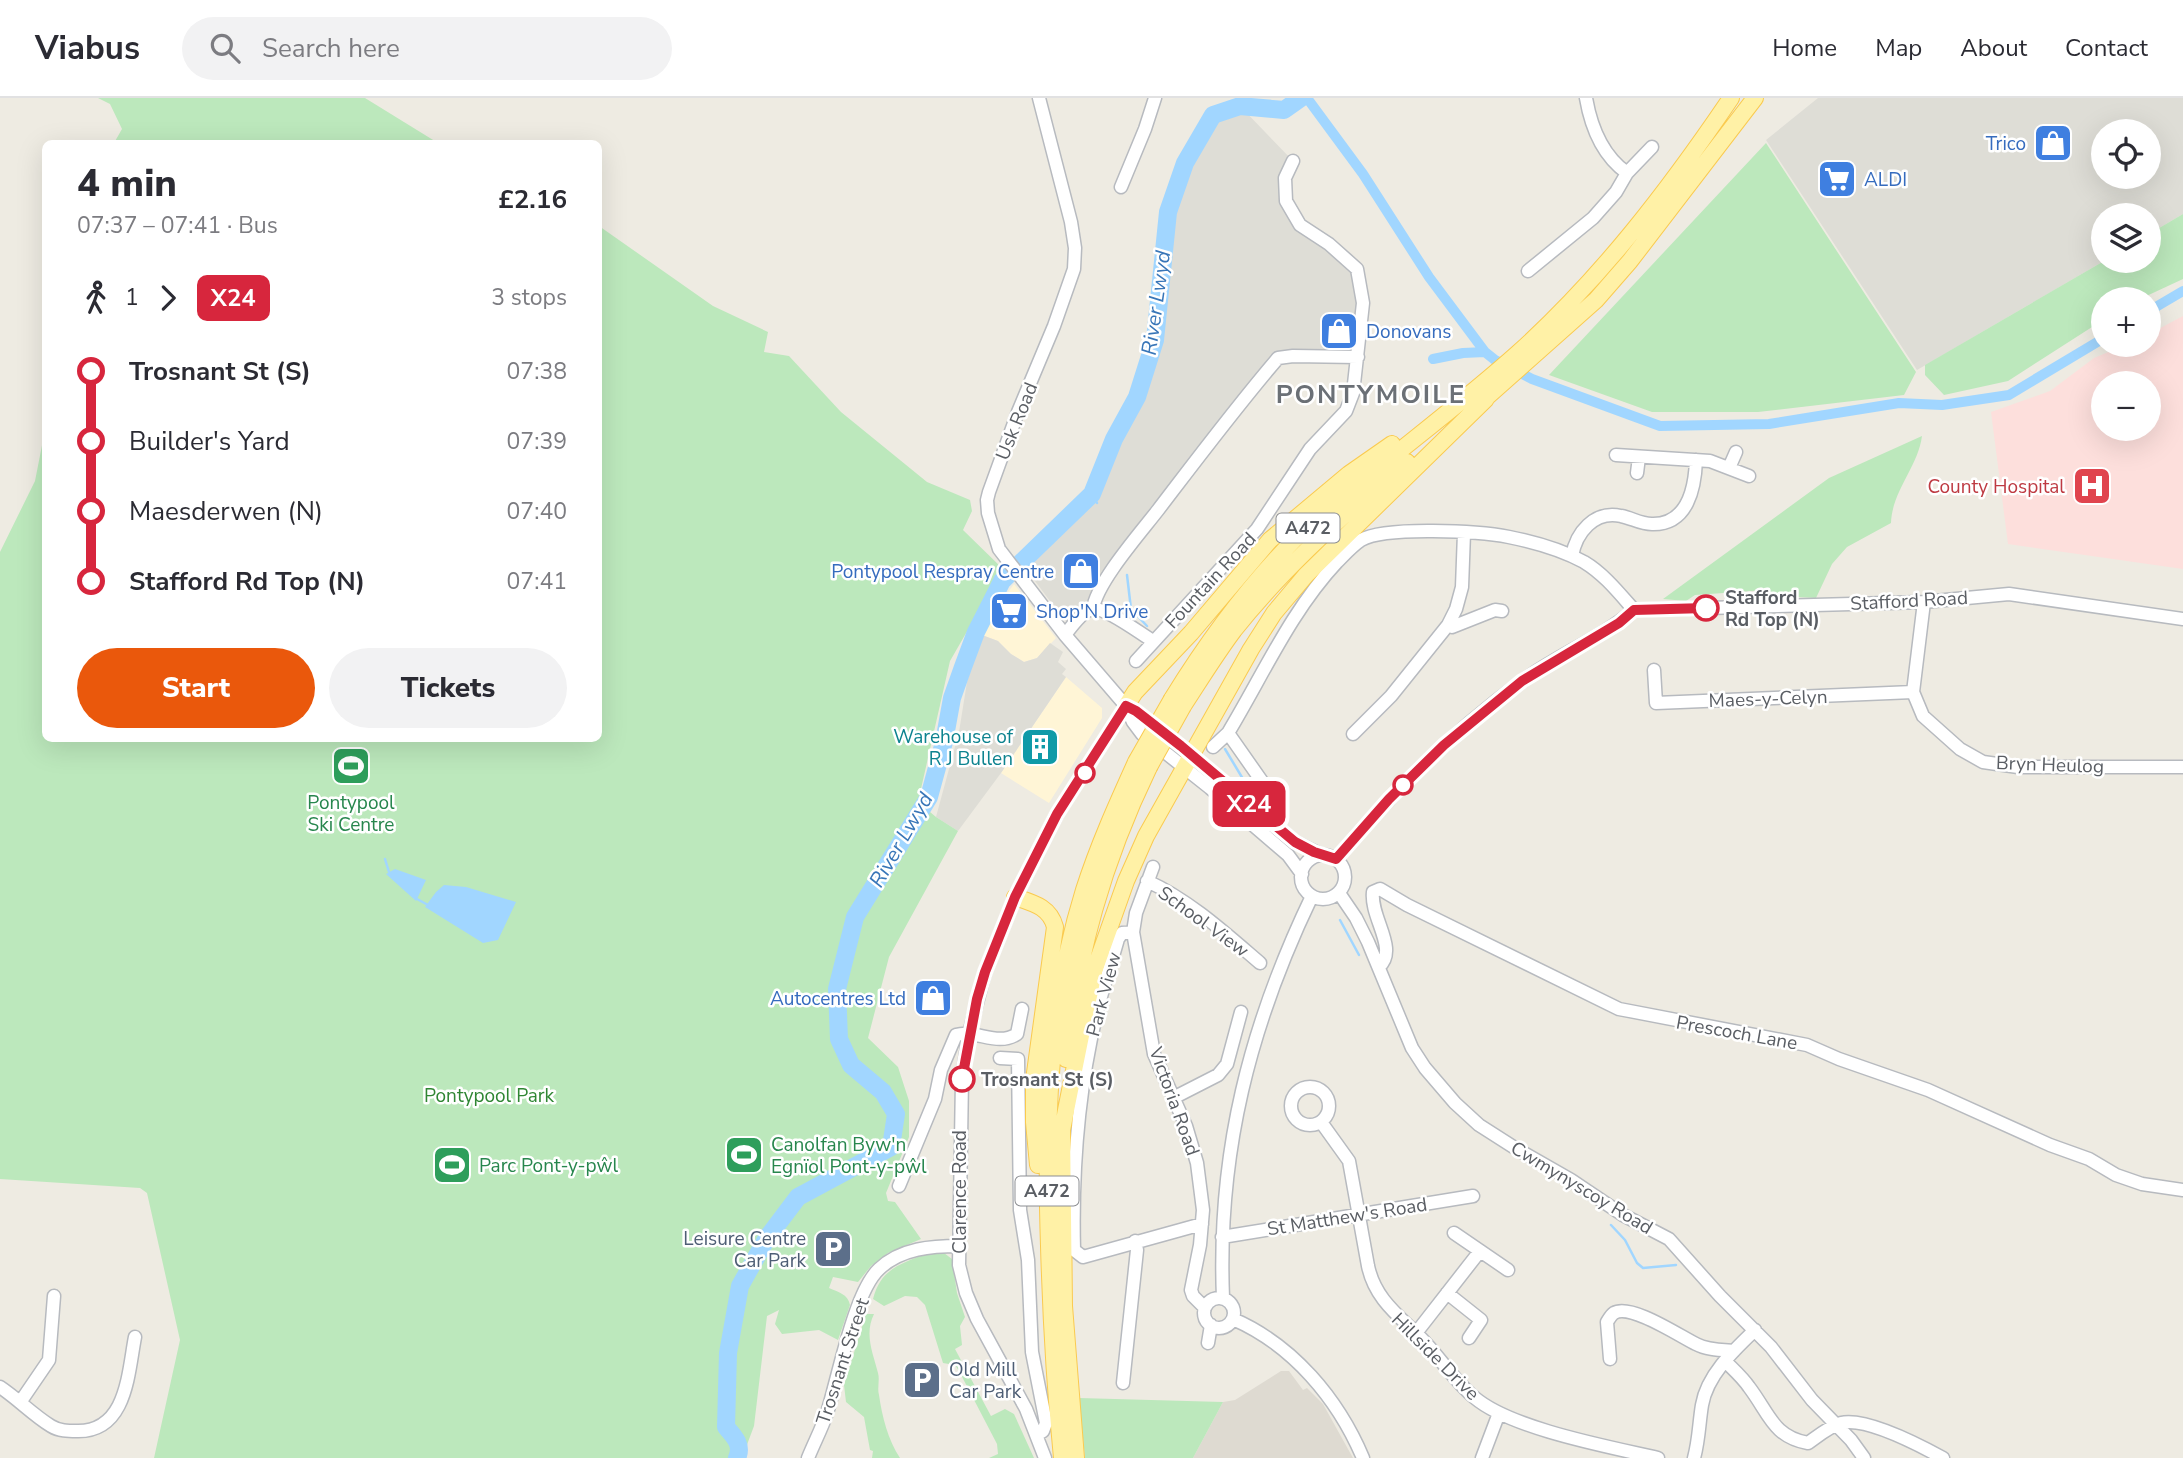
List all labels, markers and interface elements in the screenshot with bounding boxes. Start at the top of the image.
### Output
search box [182,17,672,80]
text: Viabus [35,26,140,71]
icon: search [206,29,244,67]
text: Search here [262,31,400,66]
text: Home [1772,32,1837,64]
text: Map [1875,32,1922,64]
text: About [1960,32,2027,64]
text: Contact [2065,32,2148,64]
map controls [2091,119,2161,441]
button: locate [2091,119,2161,189]
shop icon: Trico [2032,122,2074,164]
place label: Trico [1986,131,2026,157]
text: 4 min [77,158,177,209]
supermarket icon: ALDI [1816,158,1858,200]
place label: ALDI [1864,167,1907,193]
text: £2.16 [498,182,567,217]
button: layers [2091,203,2161,273]
text: 07:37 – 07:41 · Bus [77,210,278,241]
water label: River Lwyd [1135,248,1177,357]
icon: walk [77,279,115,317]
icon: forward [149,279,187,317]
text: 1 [125,282,139,313]
text: X24 [211,282,256,314]
text: 3 stops [491,282,567,313]
button: + [2091,287,2161,357]
shop icon: Donovans [1318,310,1360,352]
place label: Donovans [1366,319,1451,345]
text: Trosnant St (S) [129,354,311,389]
text: 07:38 [507,356,567,387]
button: − [2091,371,2161,441]
district label: PONTYMOILE [1276,377,1466,412]
street label: Usk Road [990,379,1044,464]
text: Builder's Yard [129,424,290,459]
text: 07:39 [507,426,567,457]
hospital icon: County Hospital [2071,465,2113,507]
place label: County Hospital [1927,474,2065,500]
text: Maesderwen (N) [129,494,323,529]
text: 07:40 [507,496,567,527]
road number: A472 [1276,514,1340,542]
street label: Fountain Road [1159,527,1262,635]
shop icon: Pontypool Respray Centre [1060,550,1102,592]
place label: Pontypool Respray Centre [831,559,1054,585]
text: Stafford Rd Top (N) [129,564,365,599]
text: 07:41 [507,566,567,597]
place label: Stafford Rd Top (N) [1725,585,1820,633]
street label: Stafford Road [1850,585,1969,617]
supermarket icon: Shop'N Drive [988,590,1030,632]
marker: Stafford Rd Top (N) [1693,595,1719,621]
place label: Shop'N Drive [1036,599,1148,625]
button: Start [77,648,315,728]
button: Tickets [329,648,567,728]
street label: Maes-y-Celyn [1708,684,1828,714]
place label: Warehouse of R J Bullen [893,724,1014,772]
building icon: Warehouse of R J Bullen [1019,726,1061,768]
sports icon: Pontypool Ski Centre [330,745,372,787]
street label: Bryn Heulog [1995,750,2104,780]
unlabelled marker [1075,763,1095,783]
unlabelled marker [1393,775,1413,795]
line badge: X24 [1209,781,1289,827]
water label: River Lwyd [863,787,940,893]
text: X24 [1227,788,1271,820]
place label: Pontypool Ski Centre [307,790,395,838]
street label: School View [1153,880,1254,964]
street label: Park View [1080,949,1128,1039]
shop icon: Autocentres Ltd [912,977,954,1019]
place label: Autocentres Ltd [770,986,906,1012]
street label: Prescoch Lane [1674,1010,1800,1056]
street label: Victoria Road [1142,1042,1206,1159]
marker: Trosnant St (S) [949,1066,975,1092]
place label: Trosnant St (S) [981,1067,1114,1093]
park label: Pontypool Park [424,1083,555,1109]
street label: Clarence Road [947,1130,973,1254]
place label: Canolfan Byw'n Egnïol Pont-y-pŵl [771,1132,927,1180]
sports icon: Canolfan Byw'n Egnïol Pont-y-pŵl [723,1134,765,1176]
street label: Cwmynyscoy Road [1506,1135,1657,1241]
sports icon: Parc Pont-y-pŵl [431,1144,473,1186]
place label: Parc Pont-y-pŵl [479,1153,618,1179]
road number: A472 [1016,1176,1078,1206]
street label: St Matthew's Road [1265,1191,1429,1242]
place label: Leisure Centre Car Park [683,1226,806,1274]
parking icon: Leisure Centre Car Park [812,1228,854,1270]
street label: Trosnant Street [810,1294,876,1428]
street label: Hillside Drive [1386,1307,1485,1406]
place label: Old Mill Car Park [949,1357,1022,1405]
parking icon: Old Mill Car Park [901,1359,943,1401]

